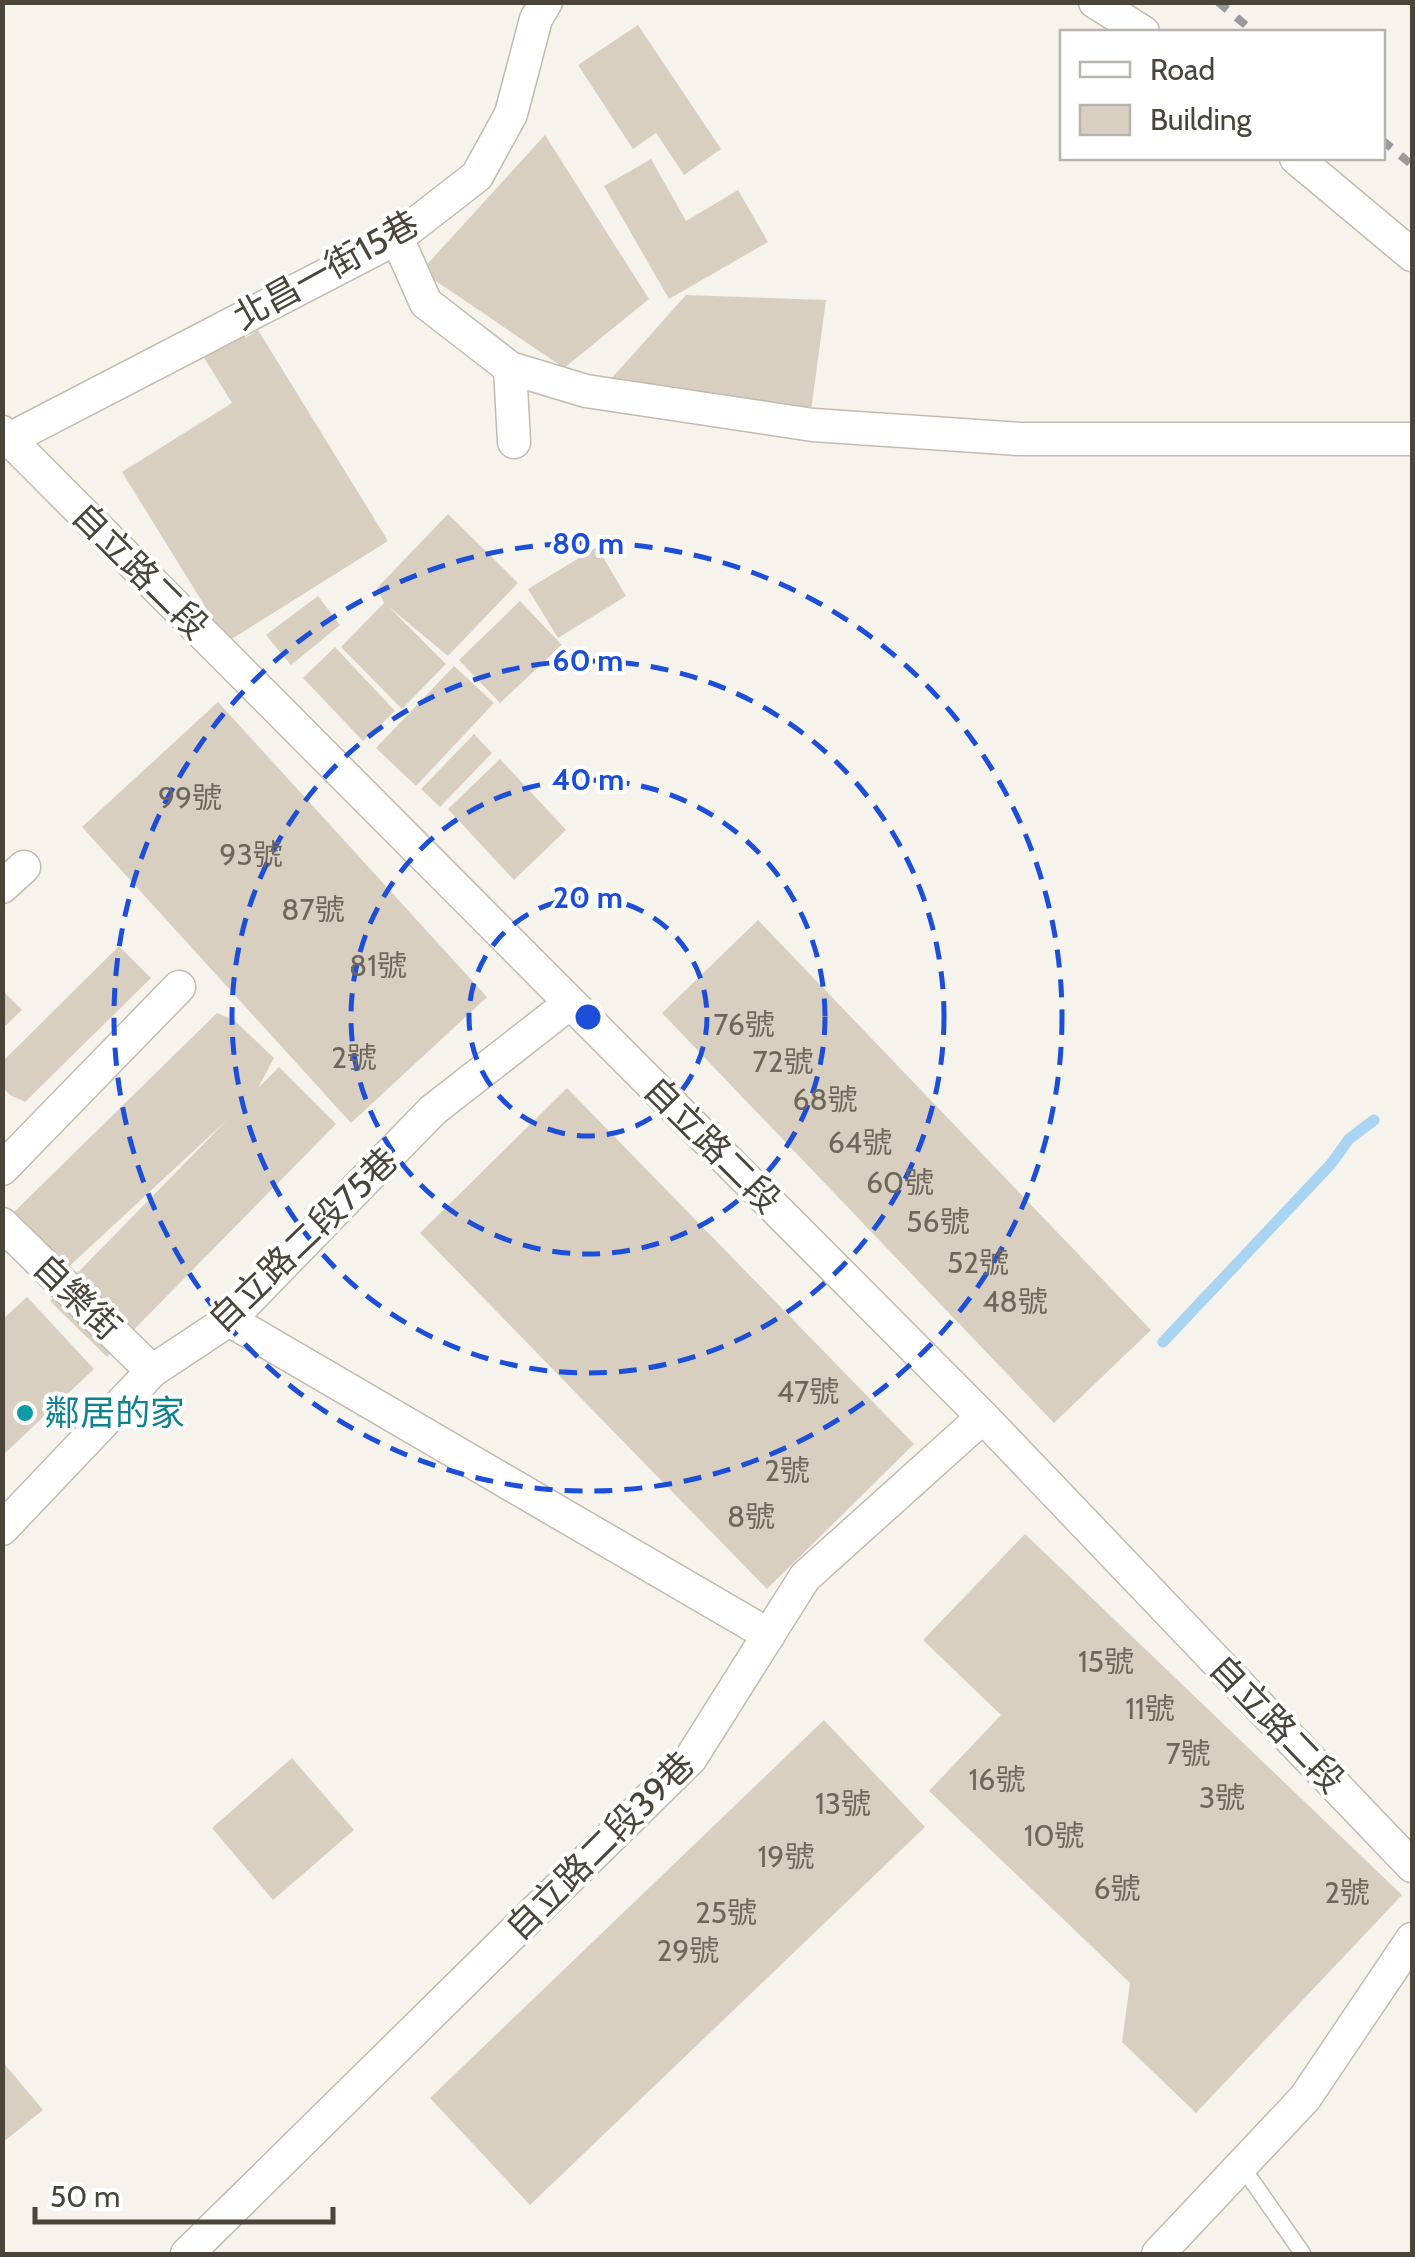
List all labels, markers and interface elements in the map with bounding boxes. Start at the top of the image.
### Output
legend [1060,30,1385,160]
text: Road [1150,51,1215,88]
text: Building [1150,101,1253,138]
street label: 北昌一街15巷 [226,201,426,338]
street label: 自立路二段 [63,494,217,648]
text: 80 m [552,525,624,562]
text: 60 m [553,642,623,679]
text: 40 m [552,761,624,798]
house number: 99號 [158,779,222,816]
house number: 93號 [219,836,283,873]
text: 20 m [553,879,623,916]
house number: 87號 [281,891,345,928]
house number: 81號 [349,947,407,984]
centre of rings [570,999,606,1035]
house number: 76號 [713,1006,775,1043]
house number: 2號 [331,1039,377,1076]
house number: 72號 [753,1043,813,1080]
street label: 自立路二段 [635,1068,789,1222]
house number: 68號 [792,1081,858,1118]
house number: 64號 [828,1124,892,1161]
street label: 自立路二段75巷 [199,1139,406,1341]
house number: 60號 [866,1164,934,1201]
house number: 56號 [906,1203,970,1240]
house number: 52號 [947,1244,1009,1281]
street label: 自樂街 [25,1245,130,1349]
house number: 48號 [982,1283,1048,1320]
house number: 47號 [777,1373,839,1410]
place label: 鄰居的家 [45,1391,185,1434]
marker: 鄰居的家 [14,1402,36,1424]
house number: 2號 [764,1452,810,1489]
house number: 8號 [727,1498,775,1535]
house number: 15號 [1078,1643,1134,1680]
street label: 自立路二段 [1201,1646,1354,1802]
house number: 11號 [1125,1690,1175,1727]
house number: 7號 [1165,1735,1211,1772]
street label: 自立路二段39巷 [496,1742,703,1949]
house number: 16號 [969,1761,1025,1798]
house number: 3號 [1199,1779,1245,1816]
house number: 13號 [815,1785,871,1822]
house number: 10號 [1024,1817,1084,1854]
house number: 19號 [758,1838,814,1875]
house number: 6號 [1093,1870,1141,1907]
house number: 2號 [1324,1874,1370,1911]
house number: 25號 [695,1894,757,1931]
house number: 29號 [657,1932,719,1969]
scale bar [35,2162,332,2224]
text: 50 m [50,2178,120,2215]

